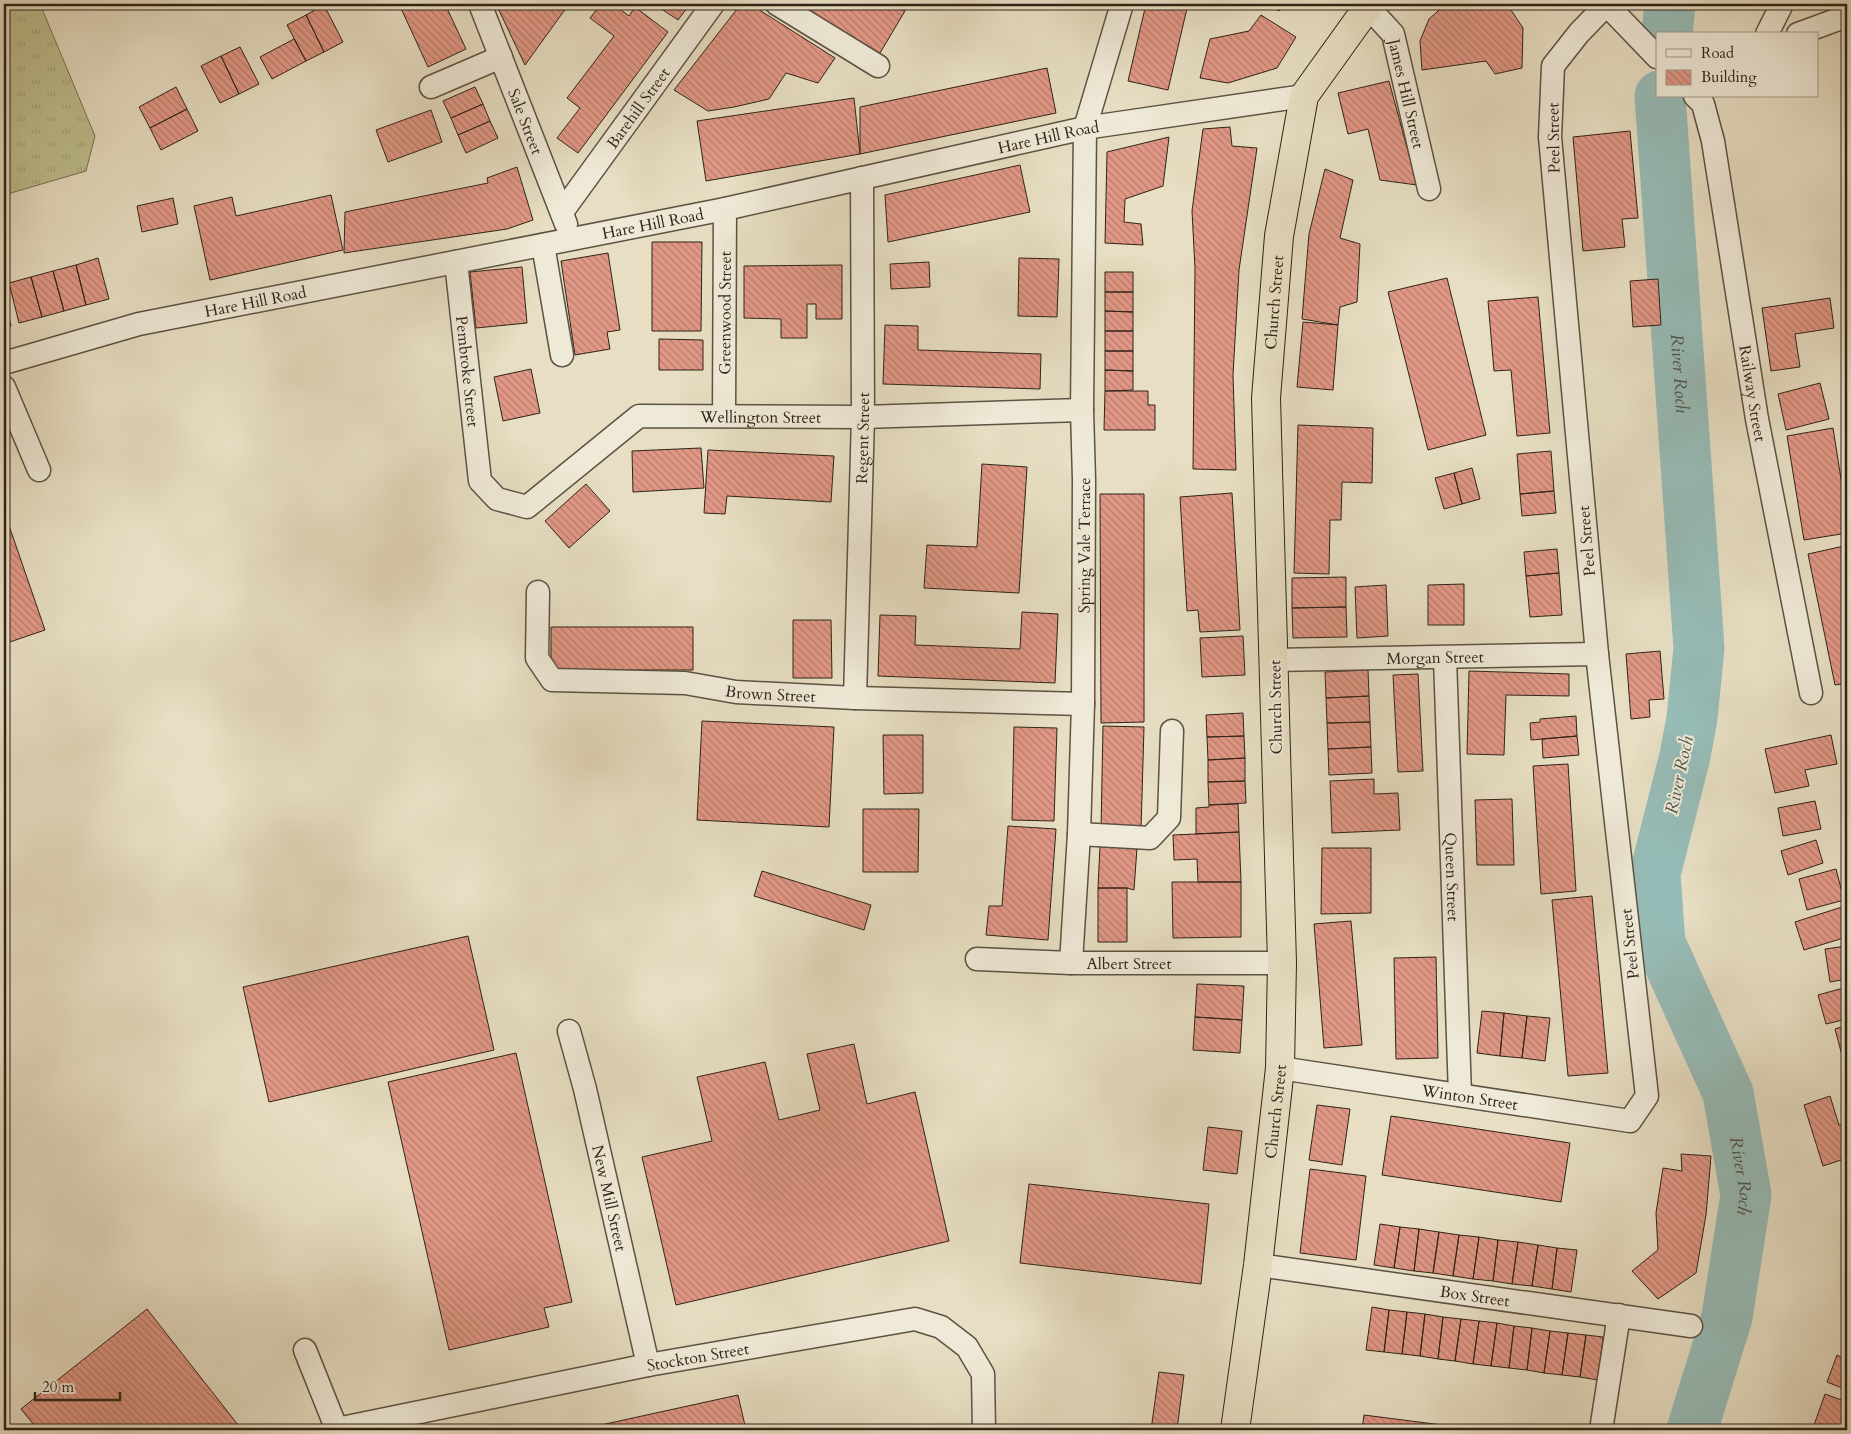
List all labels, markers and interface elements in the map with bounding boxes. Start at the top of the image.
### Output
legend [1656,32,1818,98]
street label: James Hill Street [1382,35,1429,151]
text: Road [1701,43,1734,63]
street label: Barehill Street [602,63,675,153]
text: Building [1701,67,1757,87]
street label: Sale Street [502,86,548,158]
street label: Peel Street [1542,102,1566,174]
street label: Hare Hill Road [996,116,1101,159]
street label: Hare Hill Road [600,203,706,245]
street label: Greenwood Street [714,251,737,375]
street label: Church Street [1260,254,1289,350]
street label: Hare Hill Road [203,281,309,323]
street label: Pembroke Street [450,315,484,428]
water label: River Roch [1664,333,1694,414]
street label: Railway Street [1733,343,1771,444]
street label: Regent Street [851,392,875,484]
street label: Wellington Street [699,406,821,429]
street label: Spring Vale Terrace [1073,477,1096,613]
street label: Peel Street [1573,505,1601,577]
street label: Morgan Street [1386,646,1484,670]
street label: Church Street [1264,660,1288,754]
street label: Brown Street [724,680,816,708]
water label: River Roch [1659,733,1700,816]
street label: Queen Street [1439,832,1464,922]
street label: Peel Street [1615,908,1645,980]
street label: Albert Street [1086,953,1171,975]
street label: Church Street [1260,1064,1292,1160]
street label: Winton Street [1419,1079,1519,1116]
water label: River Roch [1723,1135,1758,1217]
street label: New Mill Street [586,1143,632,1254]
street label: Box Street [1438,1281,1511,1312]
street label: Stockton Street [645,1338,751,1377]
scale bar [35,1369,120,1401]
text: 20 m [42,1377,74,1397]

